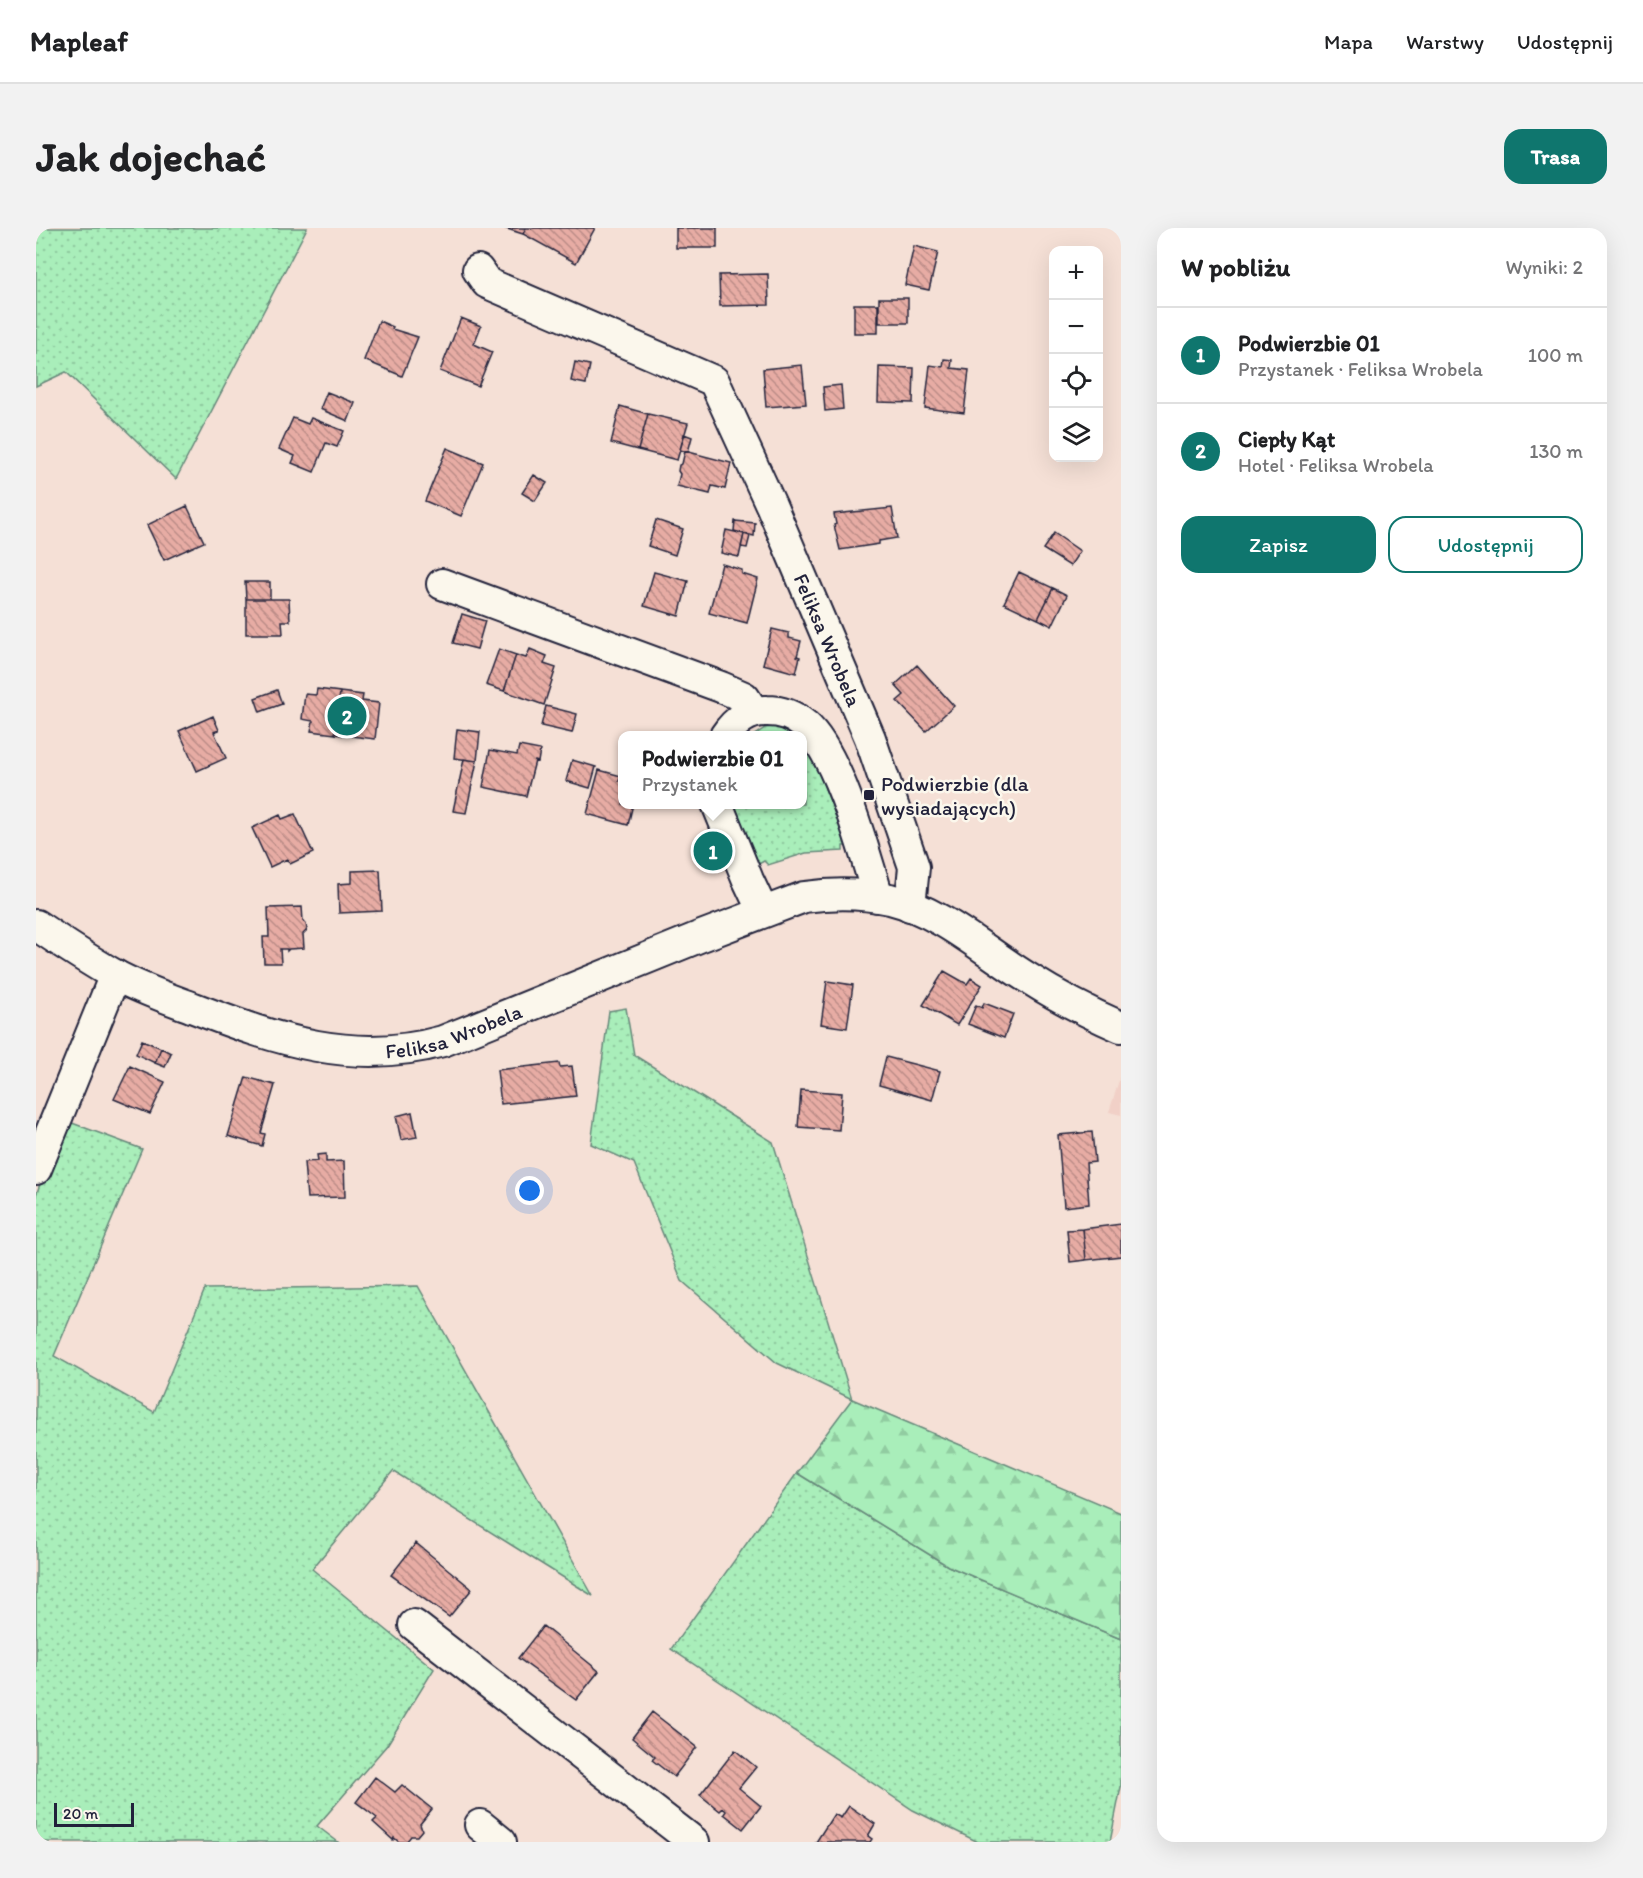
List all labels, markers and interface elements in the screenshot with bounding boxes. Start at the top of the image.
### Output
text: Mapleaf [30,24,128,58]
text: Mapa [1324,29,1373,54]
text: Warstwy [1406,29,1484,54]
text: Udostępnij [1517,29,1613,54]
button: Trasa [1504,129,1607,184]
text: Jak dojechać [36,131,266,182]
map controls [1049,246,1103,462]
button: + [1049,246,1103,300]
text: W pobliżu [1181,251,1290,283]
text: Wyniki: 2 [1506,255,1583,279]
button: − [1049,300,1103,354]
text: Podwierzbie 01 [1238,330,1380,357]
text: 1 [1196,343,1205,367]
text: 100 m [1528,343,1583,367]
button: locate [1049,354,1103,408]
text: Przystanek · Feliksa Wrobela [1238,357,1483,381]
button: layers [1049,408,1103,462]
text: Ciepły Kąt [1238,426,1335,453]
text: 2 [1195,439,1206,463]
text: 130 m [1529,439,1583,463]
text: Hotel · Feliksa Wrobela [1238,453,1434,477]
button: Zapisz [1181,516,1376,573]
button: Udostępnij [1388,516,1583,573]
street label: Feliksa Wrobela [789,570,868,710]
pin: 2 [328,694,366,738]
popup [618,731,807,809]
text: Podwierzbie 01 [642,745,783,772]
place label: Podwierzbie (dla wysiadających) [881,771,1029,820]
text: Przystanek [642,772,738,796]
marker: Podwierzbie (dla wysiadających) [862,788,876,802]
pin: 1 [694,828,732,874]
street label: Feliksa Wrobela [385,998,525,1063]
your location [515,1176,544,1205]
scale bar [54,1800,134,1828]
text: 20 m [63,1804,98,1823]

